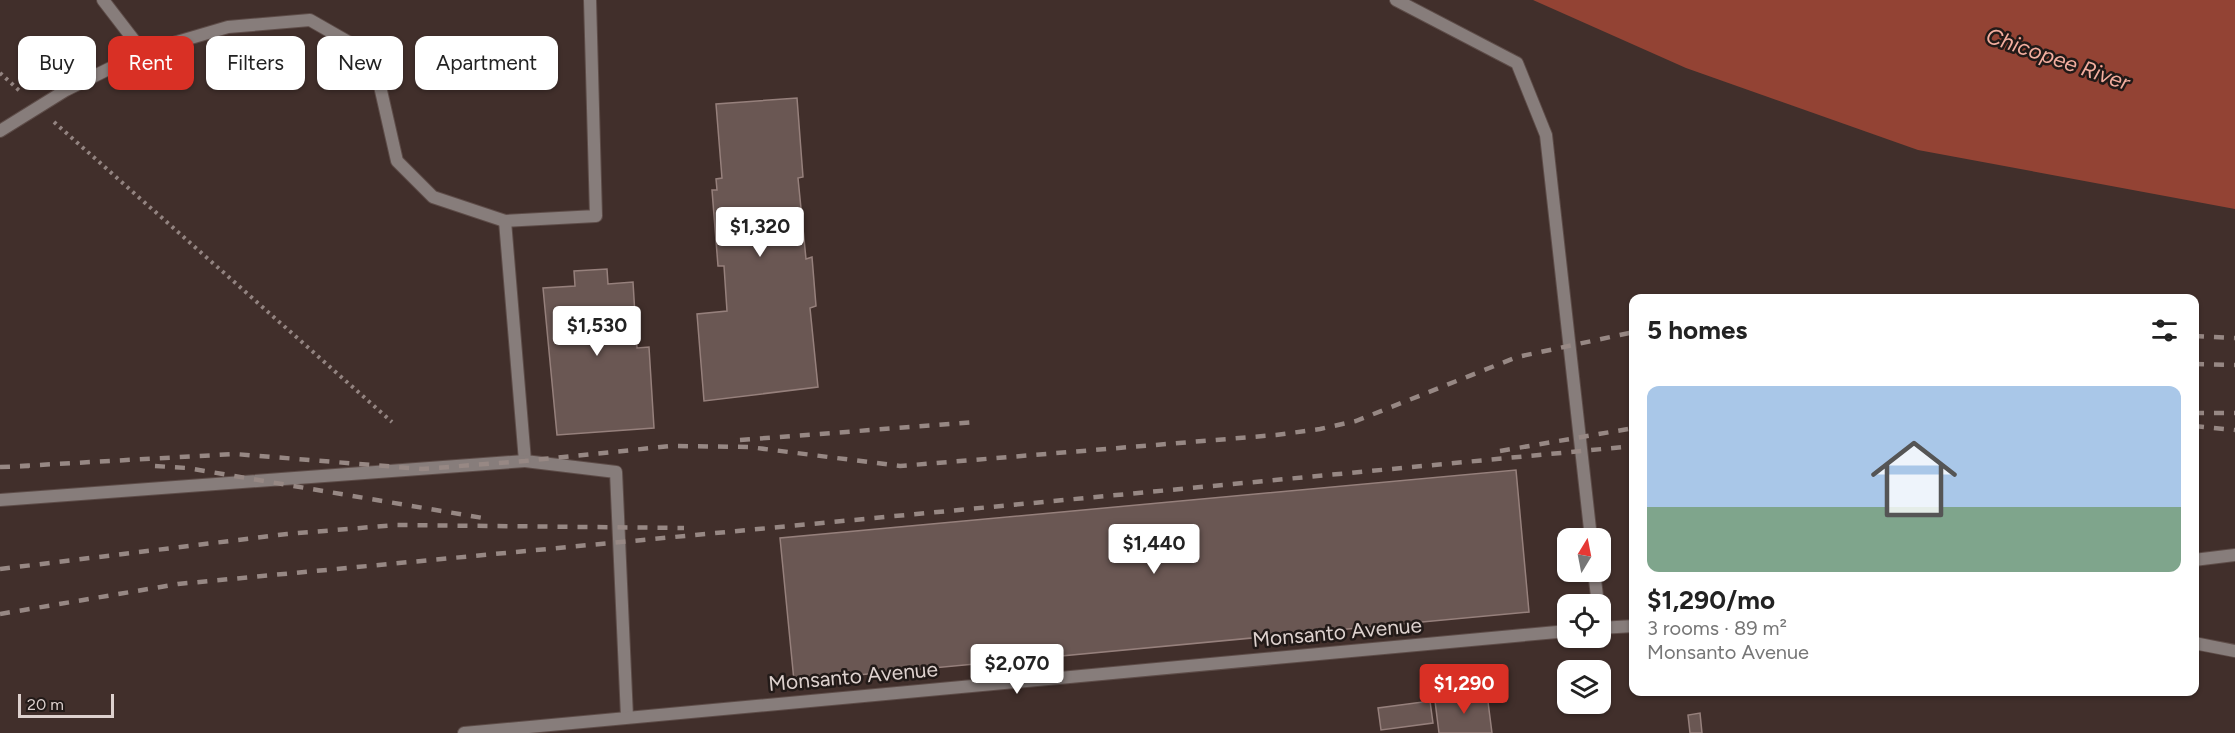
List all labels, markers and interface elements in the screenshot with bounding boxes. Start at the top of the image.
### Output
water label: Chicopee River [1983,22,2135,97]
chip: Buy [18,36,96,90]
chip: Rent [108,36,194,90]
chip: Filters [206,36,305,90]
chip: New [317,36,403,90]
chip: Apartment [415,36,558,90]
pin: $1,320 [711,207,809,258]
text: $1,320 [730,214,790,238]
pin: $1,530 [548,306,646,357]
text: $1,530 [567,313,627,337]
text: 5 homes [1647,314,1747,346]
icon: filters [2148,314,2181,347]
icon: home [1860,425,1968,533]
pin: $1,440 [1105,524,1203,575]
north arrow [1557,528,1611,582]
map controls [1557,528,1611,714]
text: $1,440 [1123,531,1185,555]
text: $1,290/mo [1647,584,1775,616]
button: locate [1557,594,1611,648]
street label: Monsanto Avenue [1251,612,1423,652]
text: 3 rooms · 89 m² [1647,616,1787,640]
text: Monsanto Avenue [1647,640,1809,664]
pin: $2,070 [968,644,1066,695]
text: $2,070 [985,651,1049,675]
street label: Monsanto Avenue [767,656,939,696]
button: layers [1557,660,1611,714]
pin: $1,290 [1415,664,1513,715]
text: $1,290 [1434,671,1494,695]
scale bar [18,691,114,718]
text: 20 m [27,695,64,714]

